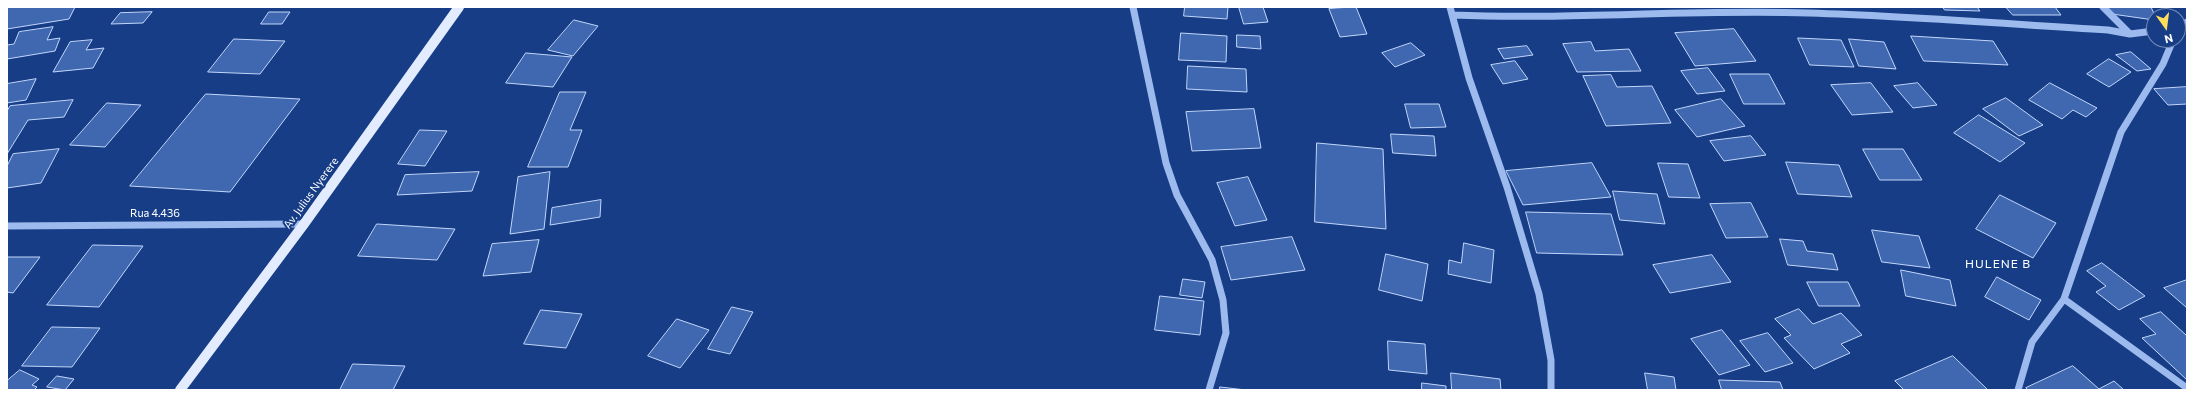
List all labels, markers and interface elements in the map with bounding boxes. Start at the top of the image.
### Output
north arrow [2146,8,2186,48]
text: N [2163,32,2174,46]
street label: Av. Julius Nyerere [281,155,341,231]
street label: Rua 4.436 [130,206,180,220]
district label: HULENE B [1965,257,2031,271]

